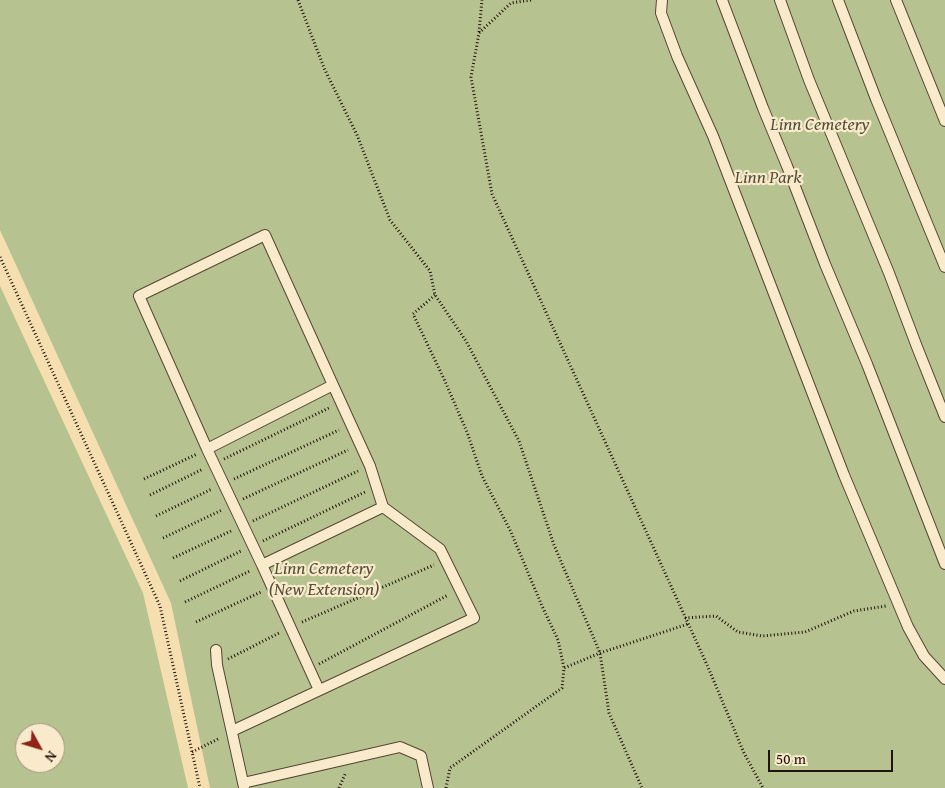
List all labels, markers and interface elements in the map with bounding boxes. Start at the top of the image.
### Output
park label: Linn Cemetery [770,114,870,136]
park label: Linn Park [735,167,801,189]
park label: Linn Cemetery (New Extension) [269,558,379,600]
north arrow [15,723,65,773]
scale bar [770,740,895,772]
text: N [40,747,62,767]
text: 50 m [776,748,806,769]

